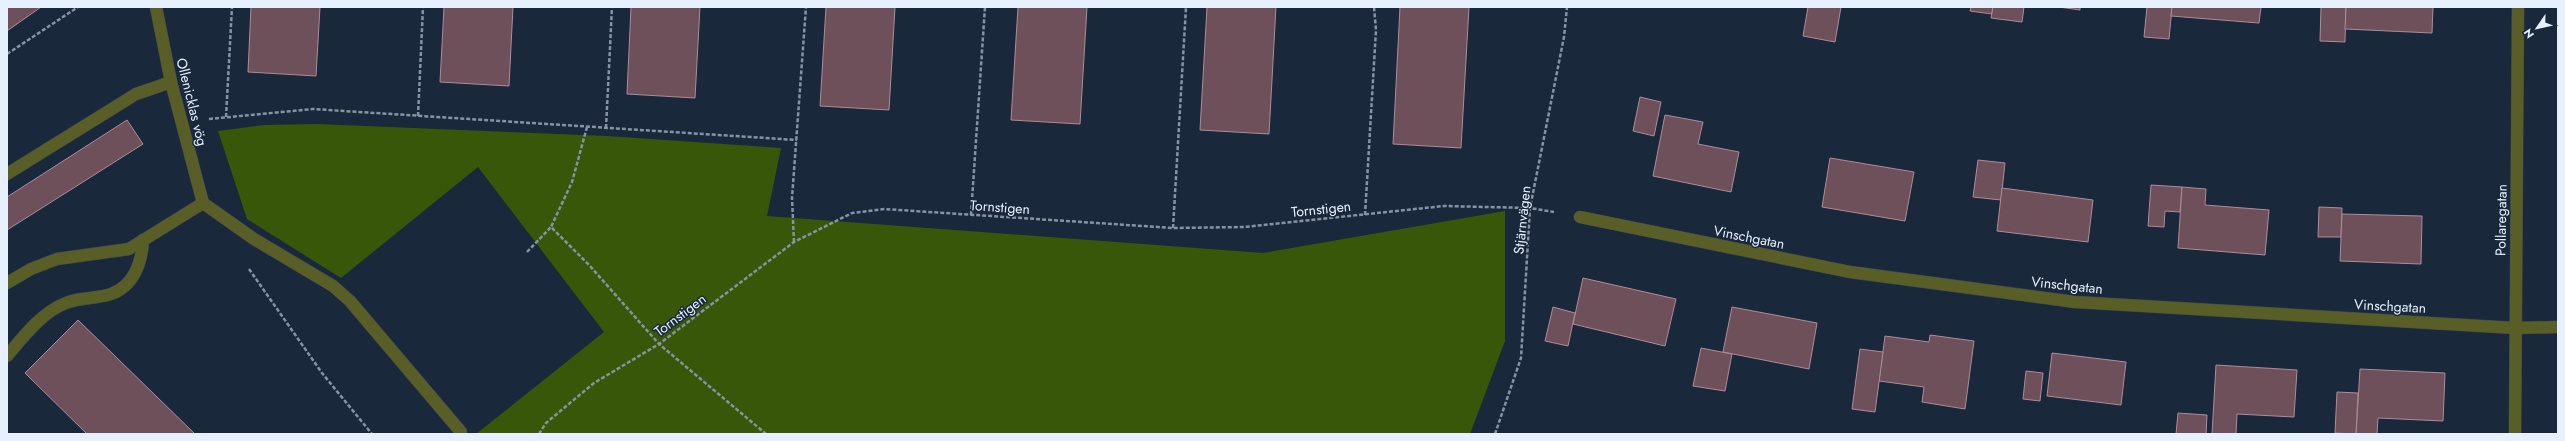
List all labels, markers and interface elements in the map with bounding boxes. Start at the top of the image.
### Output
north arrow [2517,8,2557,48]
text: N [2520,25,2538,42]
street label: Ollenicklas vög [171,56,213,148]
street label: Pollaregatan [2490,184,2512,256]
street label: Stjärnvägen [1508,185,1536,255]
street label: Tornstigen [969,195,1031,219]
street label: Tornstigen [1290,196,1352,222]
street label: Vinschgatan [1712,220,1786,254]
street label: Vinschgatan [2030,271,2104,299]
street label: Tornstigen [650,289,710,341]
street label: Vinschgatan [2353,294,2427,318]

